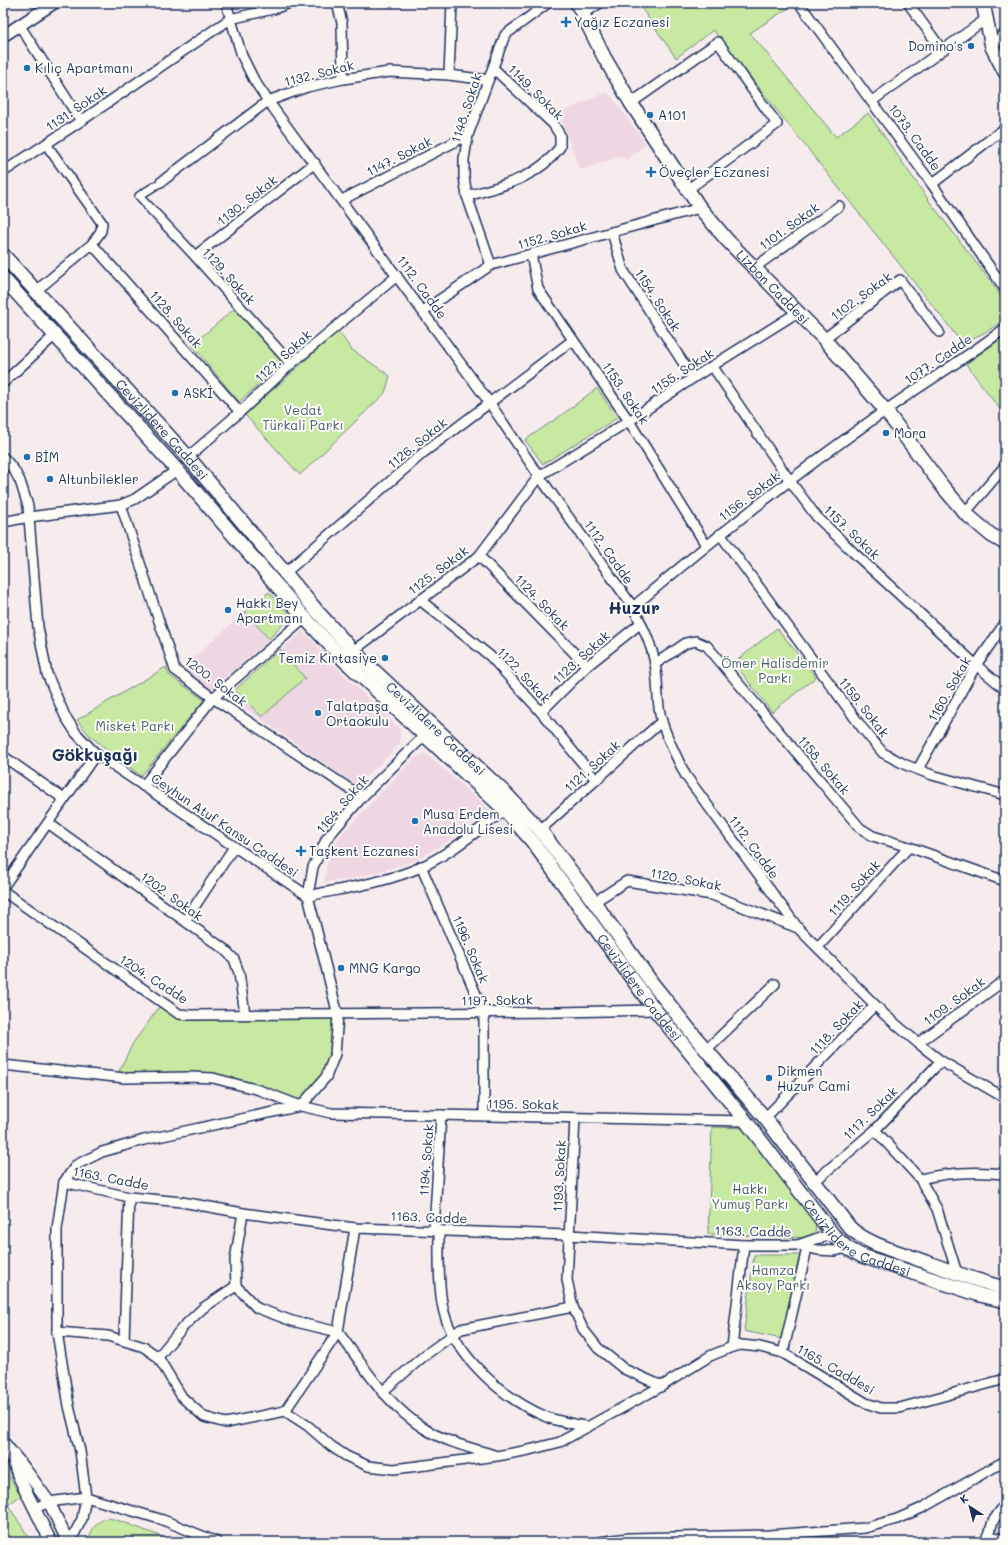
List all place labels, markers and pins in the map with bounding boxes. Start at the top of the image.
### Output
place label: Yağız Eczanesi [574,13,670,30]
marker: Yağız Eczanesi [561,17,571,27]
place label: Domino's [908,37,963,54]
marker: Domino's [966,41,976,51]
place label: Kılıç Apartmanı [35,59,133,76]
marker: Kılıç Apartmanı [22,63,32,73]
place label: A101 [658,106,687,123]
marker: A101 [645,110,655,120]
place label: Öveçler Eczanesi [659,163,770,180]
marker: Öveçler Eczanesi [646,167,656,177]
place label: ASKİ [183,384,213,401]
marker: ASKİ [170,388,180,398]
place label: Mora [894,424,927,441]
marker: Mora [881,428,891,438]
place label: BİM [35,448,59,465]
marker: BİM [22,452,32,462]
place label: Altunbilekler [58,470,139,487]
marker: Altunbilekler [45,474,55,484]
place label: Hakkı Bey Apartmanı [236,594,303,626]
marker: Hakkı Bey Apartmanı [223,605,233,615]
place label: Temiz Kırtasiye [279,649,377,666]
marker: Temiz Kırtasiye [380,653,390,663]
place label: Talatpaşa Ortaokulu [326,697,389,729]
marker: Talatpaşa Ortaokulu [313,708,323,718]
place label: Musa Erdem Anadolu Lisesi [423,805,513,837]
marker: Musa Erdem Anadolu Lisesi [410,816,420,826]
place label: Taşkent Eczanesi [309,842,419,859]
marker: Taşkent Eczanesi [296,846,306,856]
place label: MNG Kargo [349,959,421,976]
marker: MNG Kargo [336,963,346,973]
place label: Dikmen Huzur Cami [777,1062,850,1094]
marker: Dikmen Huzur Cami [764,1073,774,1083]

